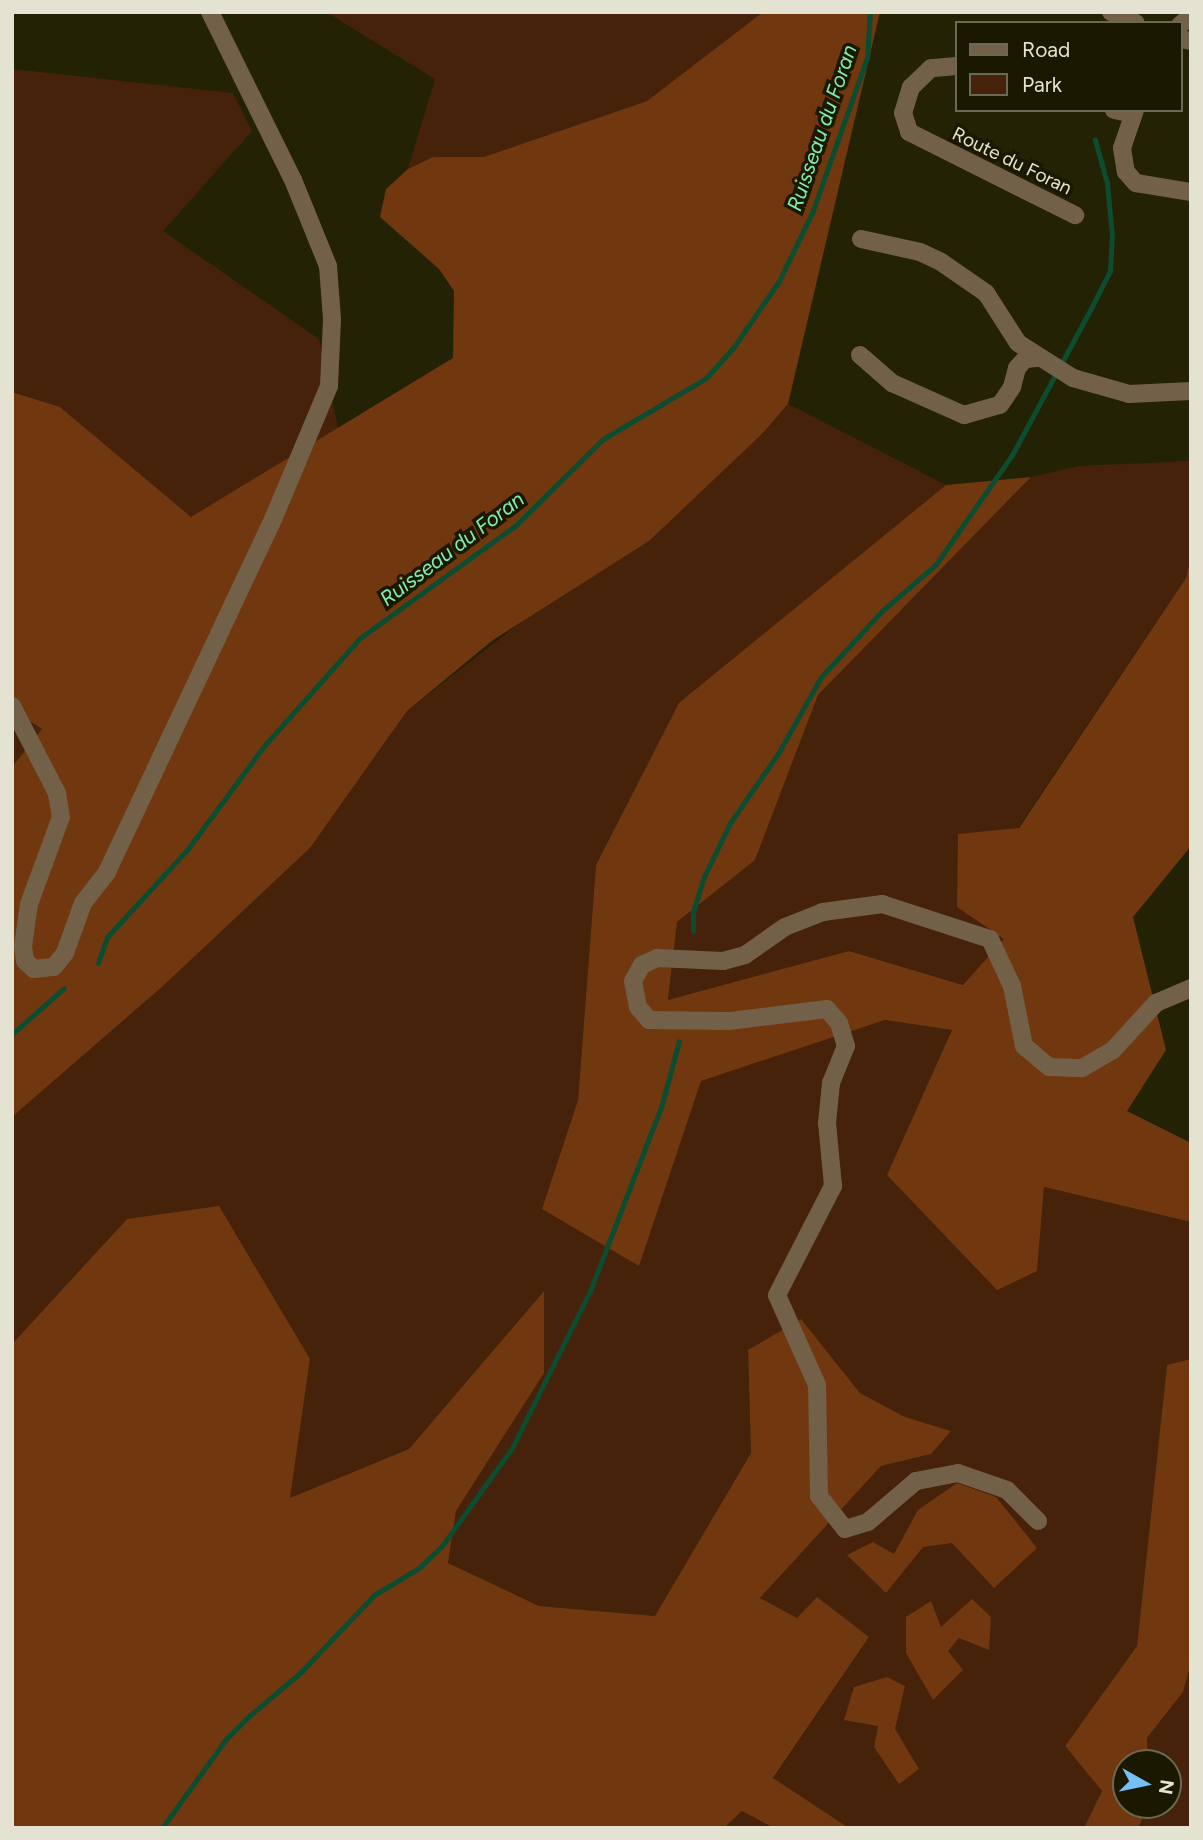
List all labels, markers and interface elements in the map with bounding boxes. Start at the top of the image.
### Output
legend [954,21,1182,112]
text: Road [1022,37,1070,62]
water label: Ruisseau du Foran [782,42,862,214]
text: Park [1022,72,1062,97]
street label: Route du Foran [949,122,1075,200]
water label: Ruisseau du Foran [375,487,529,611]
north arrow [1112,1749,1182,1819]
text: N [1154,1778,1179,1796]

